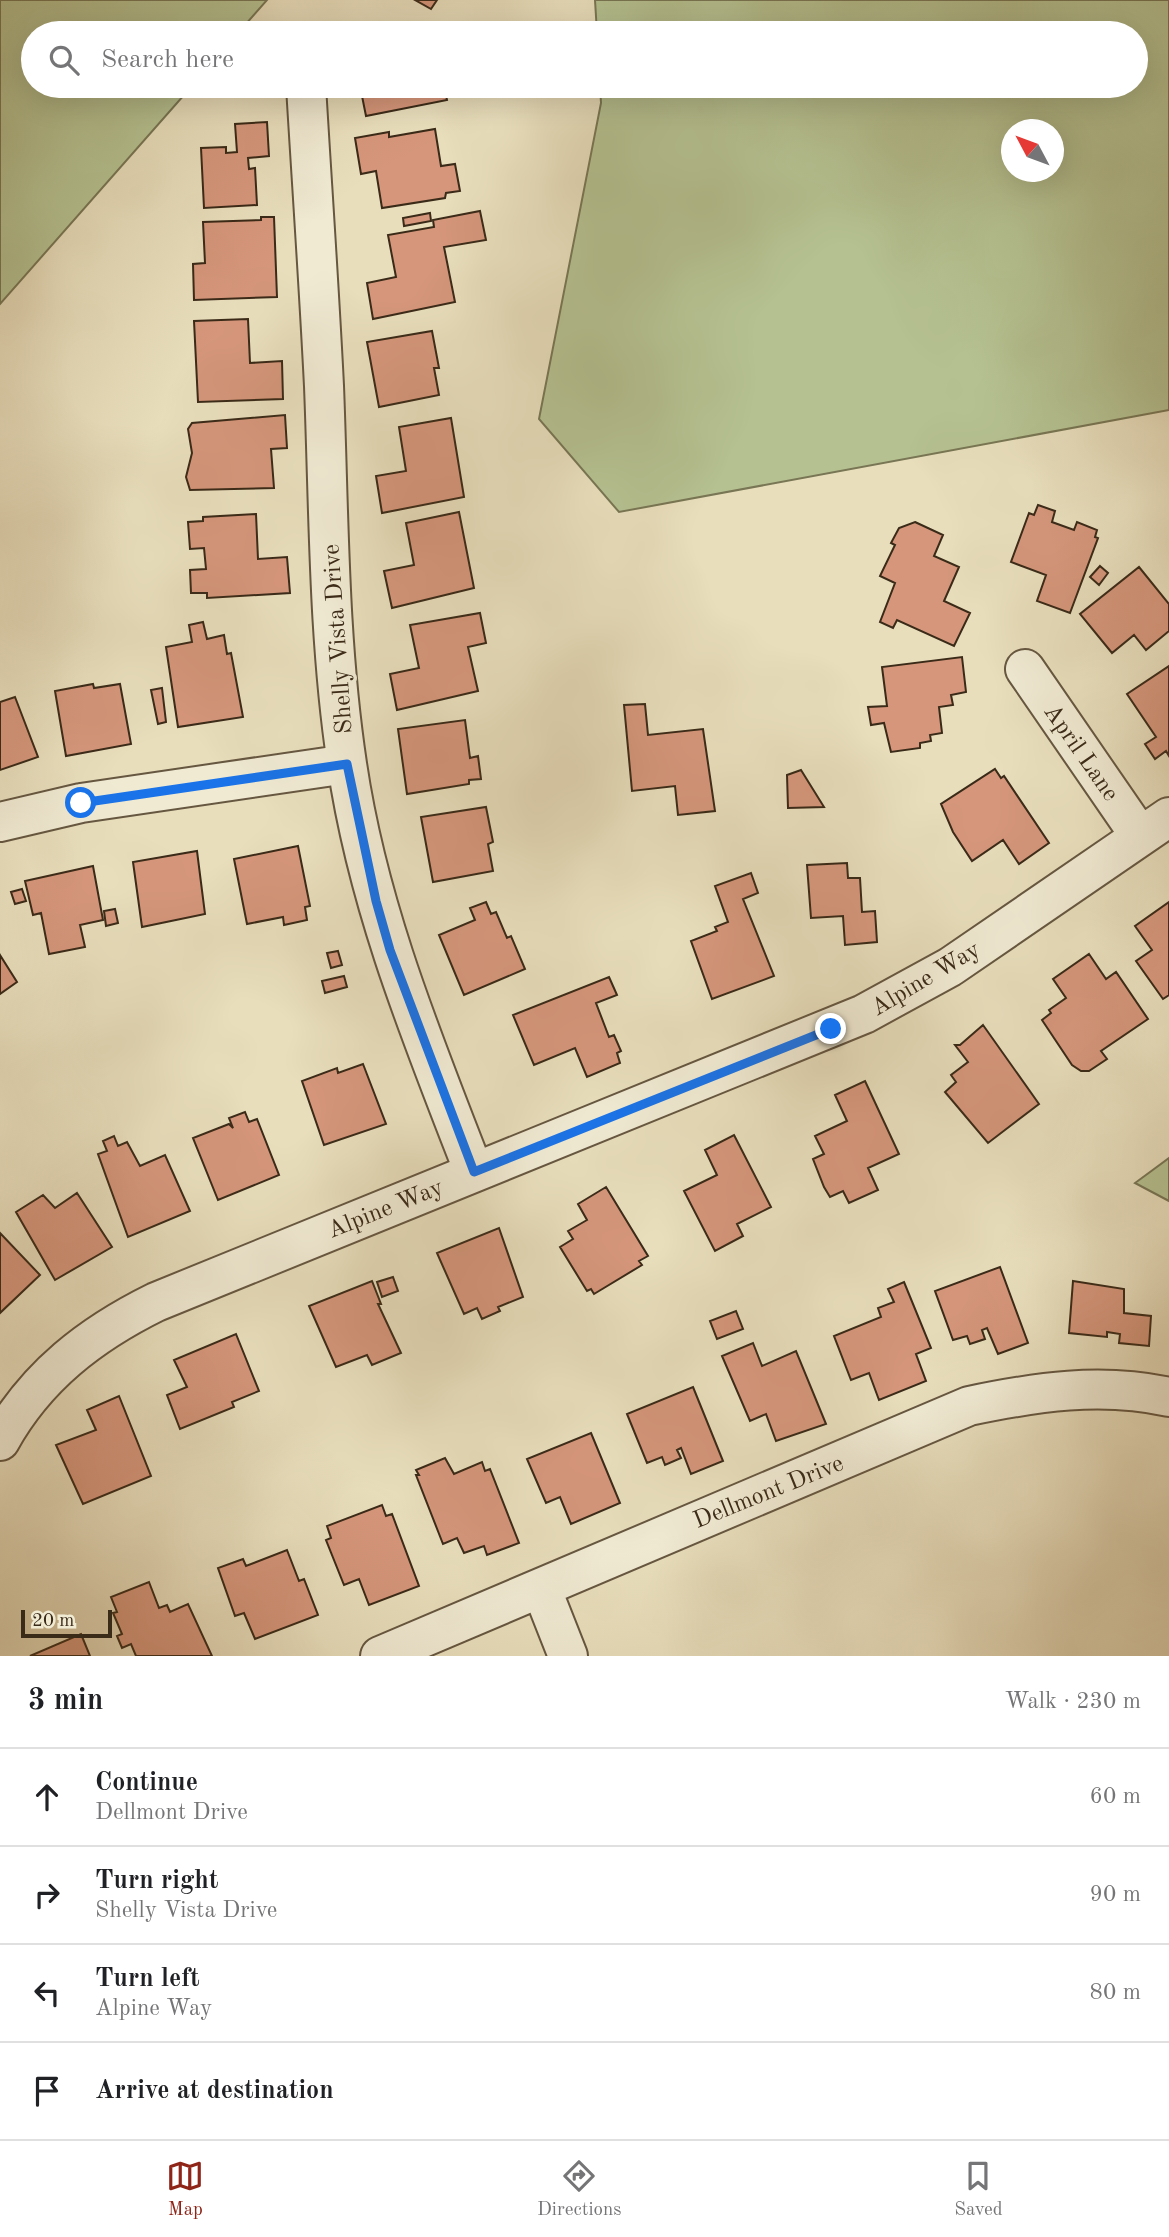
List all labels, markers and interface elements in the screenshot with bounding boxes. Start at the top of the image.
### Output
search box [21,21,1148,98]
icon: search [45,41,83,79]
text: Search here [101,47,234,73]
north arrow [1001,119,1064,182]
street label: Shelly Vista Drive [320,543,358,735]
street label: April Lane [1038,700,1122,806]
route start [65,787,96,818]
street label: Alpine Way [867,938,985,1022]
route end [815,1013,846,1044]
street label: Alpine Way [325,1176,447,1244]
street label: Dellmont Drive [690,1452,847,1534]
scale bar [21,1607,112,1639]
text: 20 m [32,1612,74,1631]
text: 3 min [28,1686,103,1716]
text: Walk · 230 m [1005,1690,1141,1713]
text: Continue [95,1770,198,1796]
icon: ahead [28,1778,66,1816]
text: 60 m [1090,1785,1141,1808]
text: Dellmont Drive [95,1801,248,1824]
text: Turn right [95,1868,218,1894]
icon: right [28,1876,66,1914]
text: 90 m [1090,1883,1141,1906]
text: Shelly Vista Drive [95,1899,277,1922]
text: Turn left [95,1966,200,1992]
icon: left [28,1974,66,2012]
text: 80 m [1090,1981,1141,2004]
text: Alpine Way [95,1997,212,2020]
icon: arrive [28,2072,66,2110]
text: Arrive at destination [95,2078,334,2104]
tab: Map [166,2157,204,2222]
tab: Directions [537,2157,622,2222]
tab: Saved [954,2157,1003,2222]

